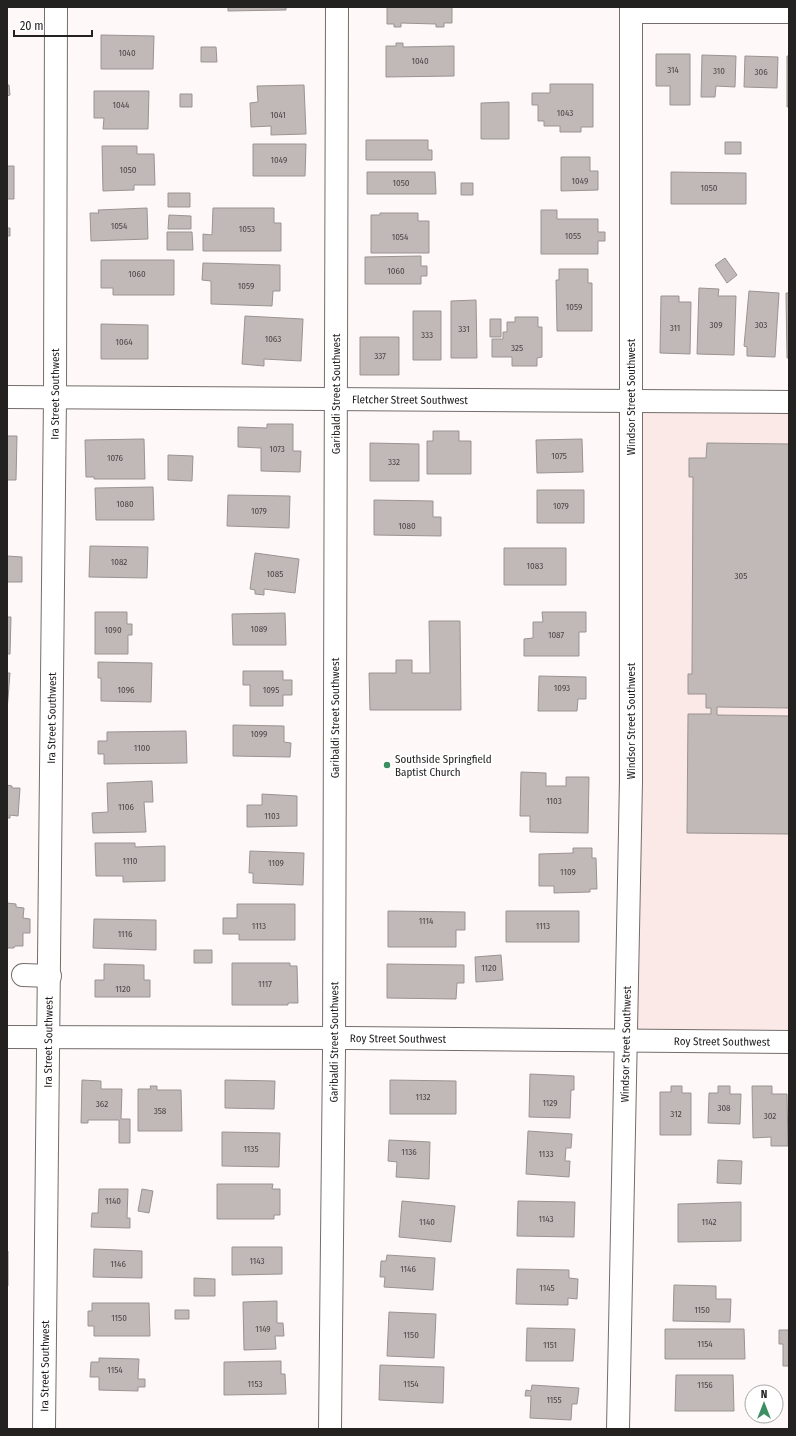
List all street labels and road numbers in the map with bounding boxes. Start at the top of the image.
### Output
street label: Garibaldi Street Southwest [329,333,343,454]
street label: Windsor Street Southwest [625,338,638,455]
street label: Ira Street Southwest [48,348,62,440]
street label: Fletcher Street Southwest [352,393,468,406]
street label: Garibaldi Street Southwest [328,657,342,778]
street label: Windsor Street Southwest [625,662,638,779]
street label: Ira Street Southwest [45,672,59,764]
street label: Garibaldi Street Southwest [327,981,341,1102]
street label: Windsor Street Southwest [618,985,633,1103]
street label: Ira Street Southwest [41,996,55,1088]
street label: Roy Street Southwest [350,1032,447,1045]
street label: Roy Street Southwest [674,1034,771,1048]
street label: Ira Street Southwest [38,1320,52,1412]

